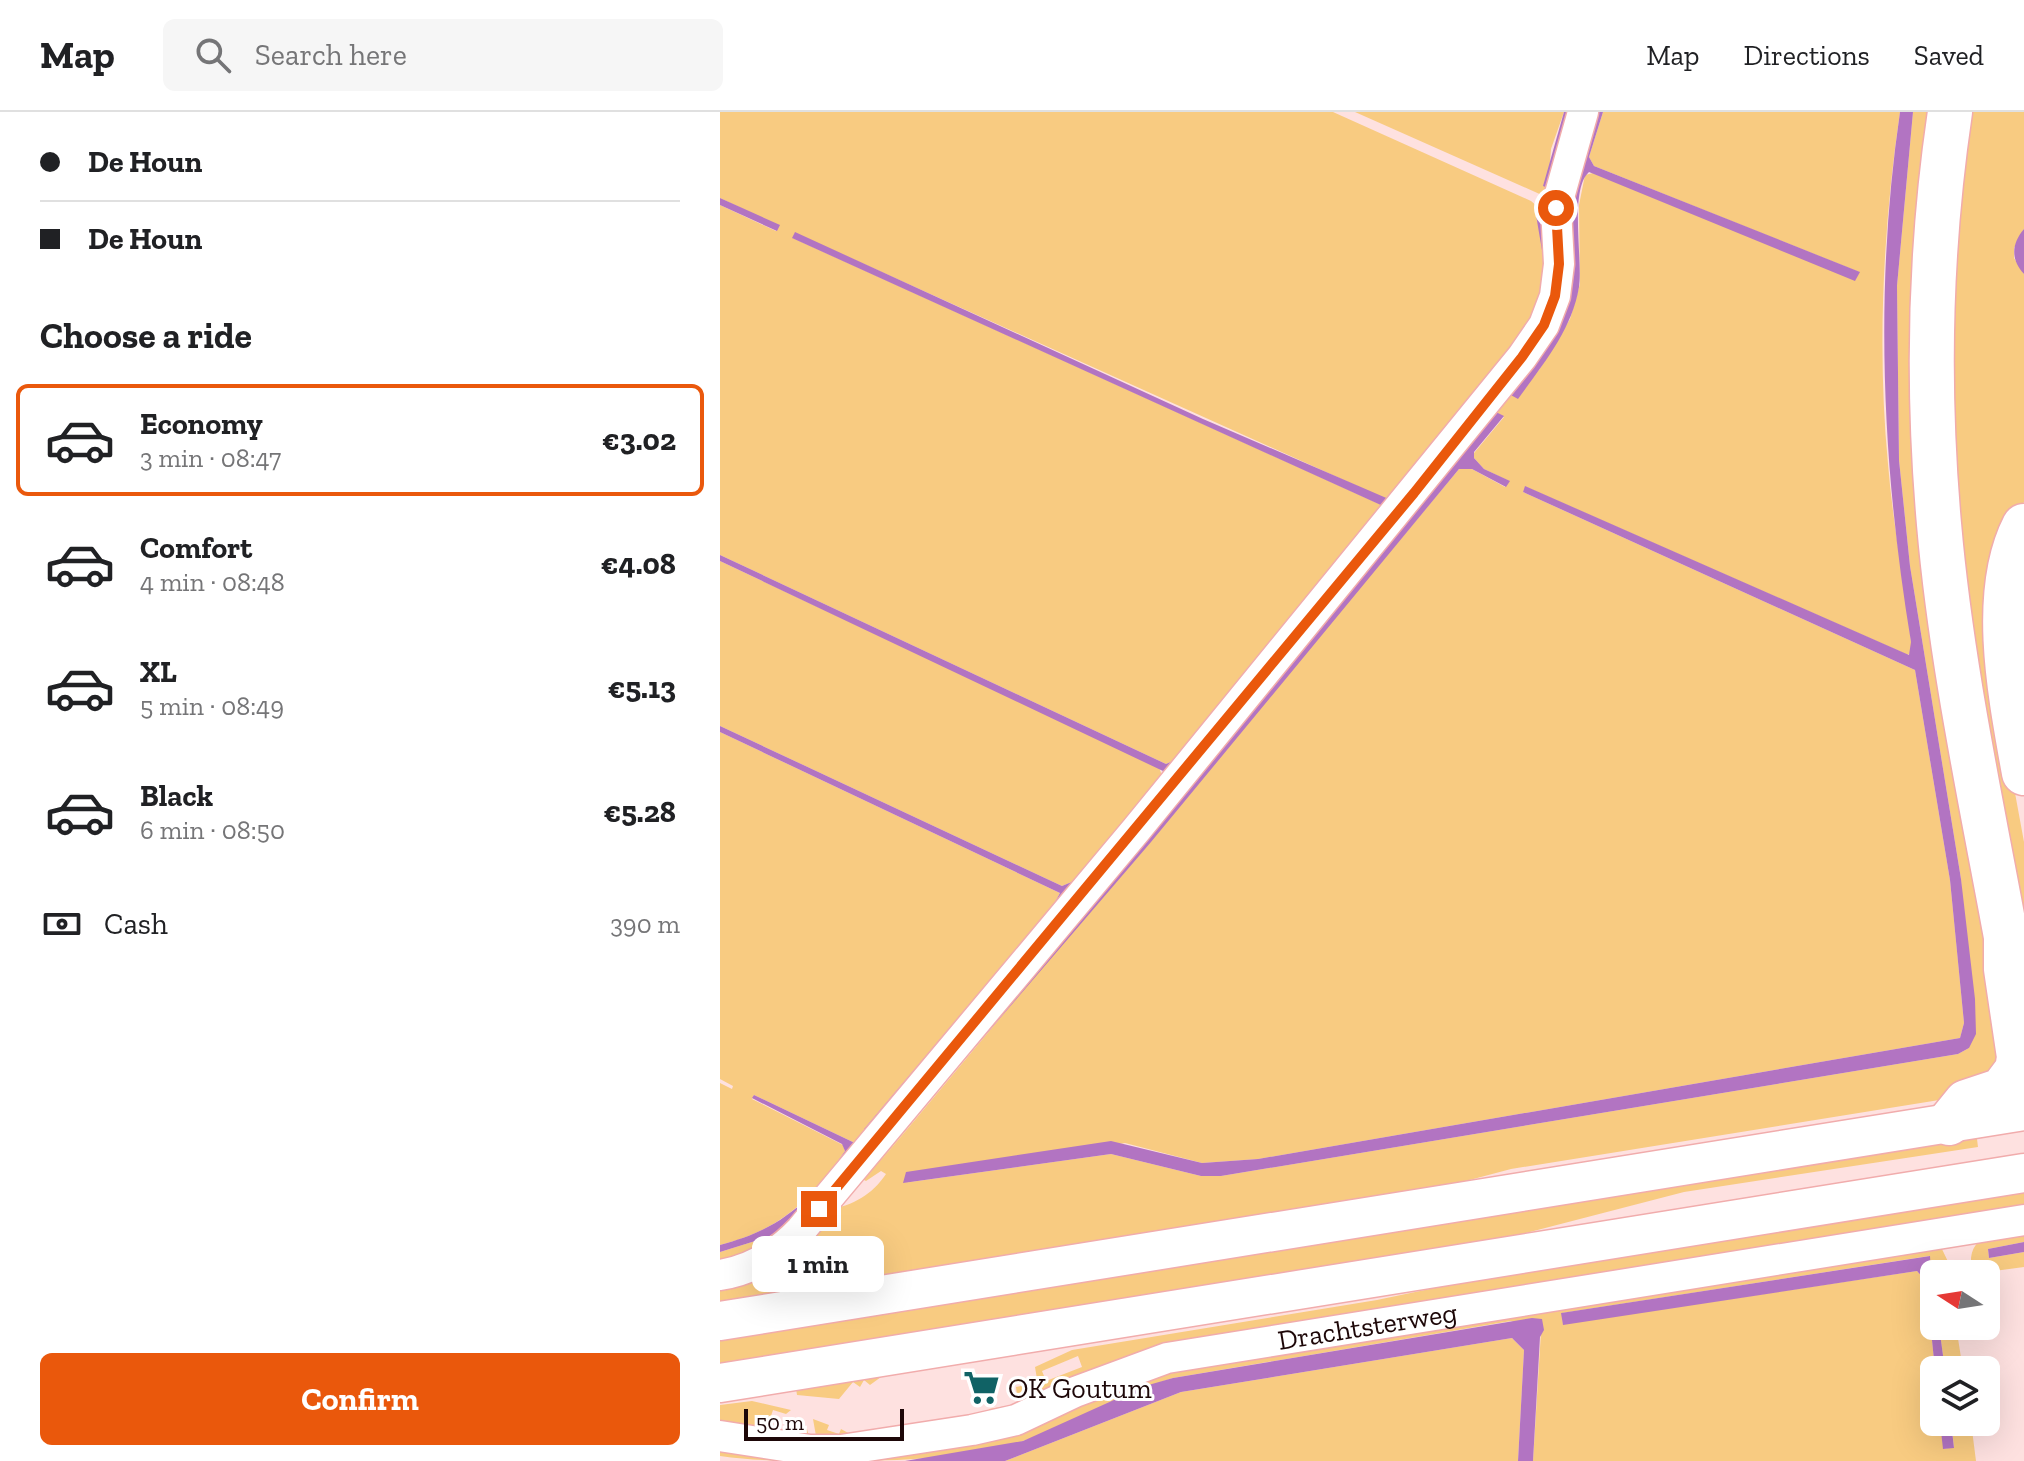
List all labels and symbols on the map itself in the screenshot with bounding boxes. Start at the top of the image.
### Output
route start [1538,190,1574,226]
route end [801,1191,837,1227]
callout: 1 min [753,1237,885,1293]
north arrow [1920,1260,2000,1340]
street label: Drachtsterweg [1275,1295,1459,1356]
supermarket icon: OK Goutum [963,1369,1001,1407]
place label: OK Goutum [1008,1372,1152,1405]
scale bar [744,1405,904,1441]

